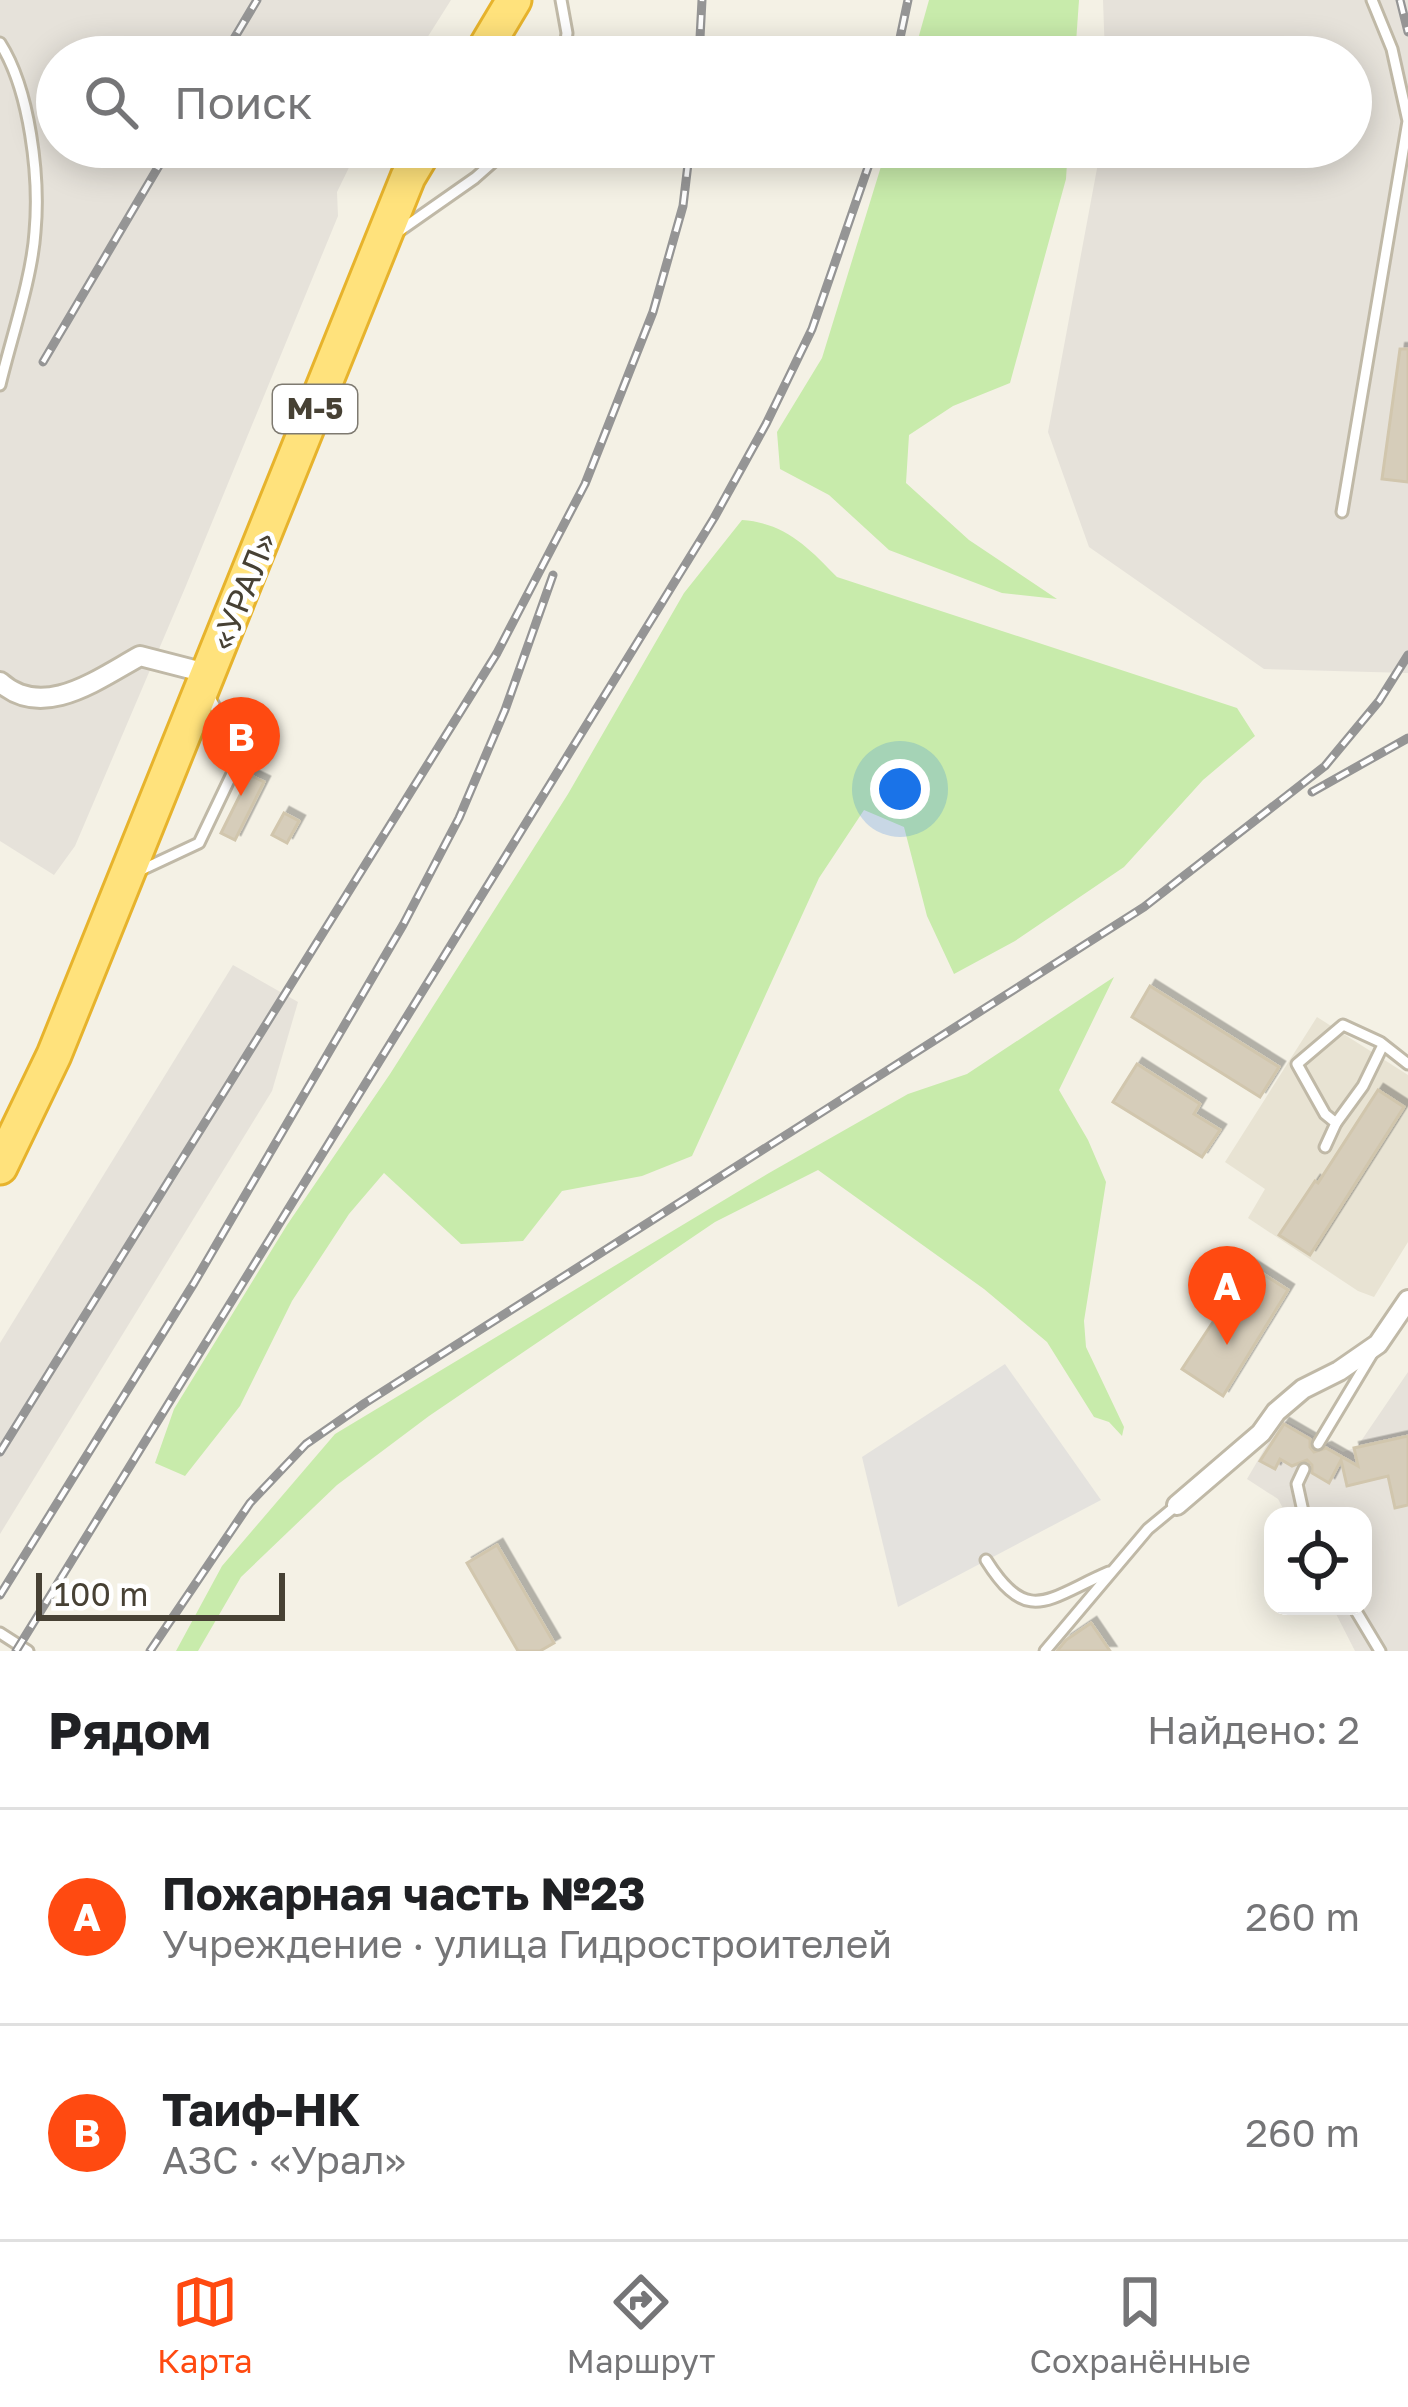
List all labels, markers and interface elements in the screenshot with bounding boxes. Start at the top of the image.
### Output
search box [36,36,1372,168]
icon: search [78,69,144,135]
text: Поиск [174,75,313,129]
road number: М-5 [273,385,357,433]
street label: «УРАЛ» [201,526,284,655]
pin: B [202,697,280,796]
your location [870,759,930,819]
pin: A [1188,1246,1266,1345]
map controls [1264,1507,1372,1615]
button: locate [1264,1507,1372,1615]
scale bar [36,1567,285,1620]
text: 100 m [54,1574,148,1613]
text: Рядом [48,1699,211,1760]
text: Найдено: 2 [1147,1706,1360,1753]
text: Пожарная часть №23 [162,1866,645,1920]
text: A [73,1893,101,1940]
text: 260 m [1245,1893,1360,1940]
text: Учреждение · улица Гидростроителей [162,1920,892,1967]
text: Таиф-НК [162,2082,360,2136]
text: B [73,2109,101,2156]
text: 260 m [1245,2109,1360,2156]
text: АЗС · «Урал» [162,2136,406,2183]
tab: Карта [157,2269,253,2380]
tab: Маршрут [567,2269,716,2380]
tab: Сохранённые [1030,2269,1251,2380]

